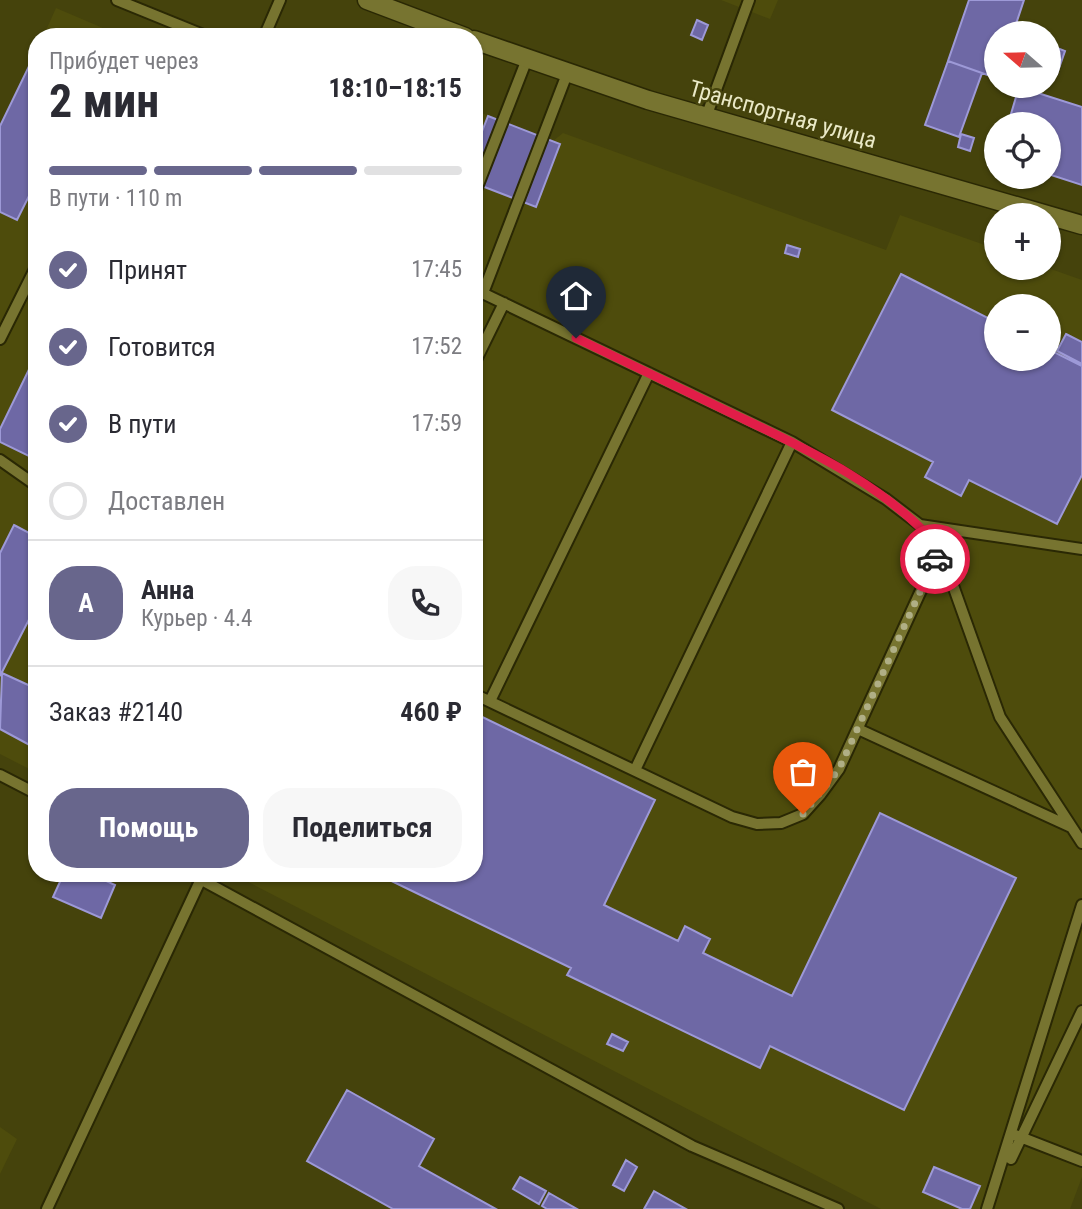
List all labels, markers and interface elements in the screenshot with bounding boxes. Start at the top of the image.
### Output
north arrow [984,21,1060,98]
map controls [984,21,1061,371]
text: Прибудет через [49,48,199,75]
text: 18:10–18:15 [328,73,462,103]
text: 2 мин [49,74,159,128]
street label: Транспортная улица [686,75,880,154]
button: locate [984,112,1061,189]
text: В пути · 110 m [49,185,182,212]
button: + [984,203,1061,280]
icon: check [49,251,87,289]
text: Принят [108,255,187,285]
text: 17:45 [411,256,462,283]
pin [546,266,606,338]
icon: home [557,277,595,315]
button: − [984,294,1061,371]
icon: check [49,328,87,366]
text: Готовится [108,332,216,362]
text: 17:52 [411,333,462,360]
icon: check [49,405,87,443]
text: В пути [108,409,177,439]
text: 17:59 [411,410,462,437]
text: Доставлен [108,486,225,516]
courier [900,524,970,594]
icon: car [916,540,954,578]
button: phone [388,566,462,640]
text: Анна [141,575,194,605]
text: А [78,588,94,618]
text: Курьер · 4.4 [141,605,252,632]
text: Заказ #2140 [49,697,183,727]
text: 460 ₽ [400,697,462,727]
pin [773,742,833,814]
icon: bag [784,753,822,791]
button: Помощь [49,788,249,868]
button: Поделиться [263,788,462,868]

